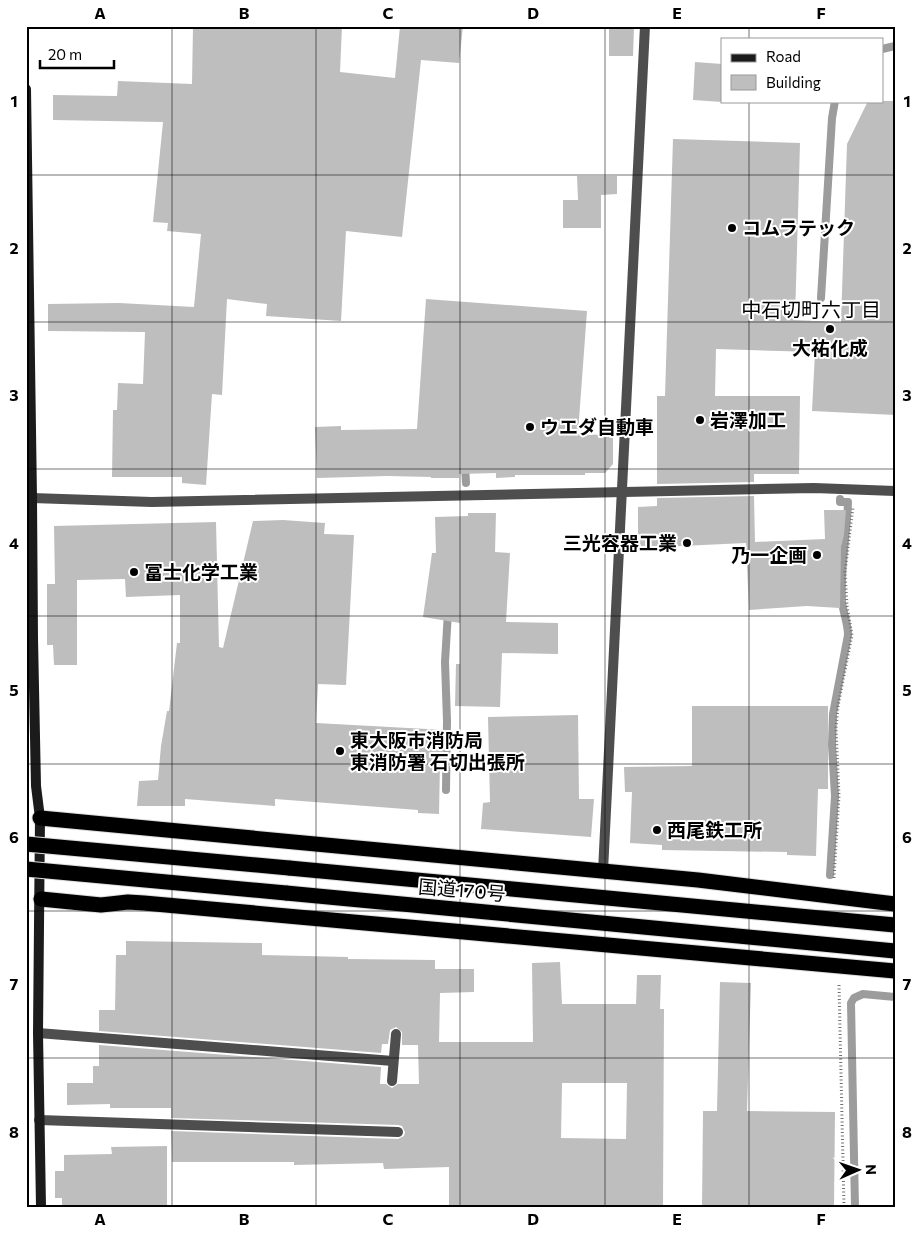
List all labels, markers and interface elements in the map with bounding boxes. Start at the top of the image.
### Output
text: A [94,3,106,22]
text: B [239,3,250,22]
text: C [383,3,394,22]
text: D [527,3,539,22]
text: E [672,3,682,22]
text: F [816,3,826,22]
scale bar [40,38,114,70]
legend [721,38,884,102]
text: 20 m [48,45,82,63]
text: Road [766,47,801,65]
text: Building [766,73,821,91]
text: 1 [10,91,18,110]
text: 1 [903,91,911,110]
place label: コムラテック [742,216,855,239]
marker: コムラテック [726,222,738,234]
text: 2 [9,238,19,257]
text: 2 [902,238,912,257]
district label: 中石切町六丁目 [741,297,881,321]
marker: 大祐化成 [824,323,836,335]
place label: 大祐化成 [792,336,868,359]
text: 3 [9,385,19,404]
text: 3 [902,385,912,404]
place label: 岩澤加工 [710,408,786,431]
marker: 岩澤加工 [694,414,706,426]
place label: ウエダ自動車 [540,415,654,438]
marker: ウエダ自動車 [524,421,536,433]
place label: 三光容器工業 [563,531,677,554]
text: 4 [9,533,19,552]
text: 4 [902,533,912,552]
marker: 三光容器工業 [681,537,693,549]
place label: 乃一企画 [731,543,807,566]
marker: 乃一企画 [811,549,823,561]
place label: 冨士化学工業 [144,560,258,583]
marker: 冨士化学工業 [128,566,140,578]
text: 5 [9,680,19,699]
text: 5 [902,680,912,699]
place label: 東大阪市消防局 東消防署 石切出張所 [350,728,525,773]
marker: 東大阪市消防局 東消防署 石切出張所 [334,745,346,757]
place label: 西尾鉄工所 [667,818,762,841]
marker: 西尾鉄工所 [651,824,663,836]
text: 6 [9,827,19,846]
text: 6 [902,827,912,846]
street label: 国道170号 [417,874,507,905]
text: 7 [10,974,19,993]
text: 7 [903,974,912,993]
text: 8 [9,1122,19,1141]
text: 8 [902,1122,912,1141]
north arrow [834,1146,884,1196]
text: N [863,1164,880,1175]
text: A [94,1209,106,1228]
text: B [239,1209,250,1228]
text: C [383,1209,394,1228]
text: D [527,1209,539,1228]
text: E [672,1209,682,1228]
text: F [816,1209,826,1228]

